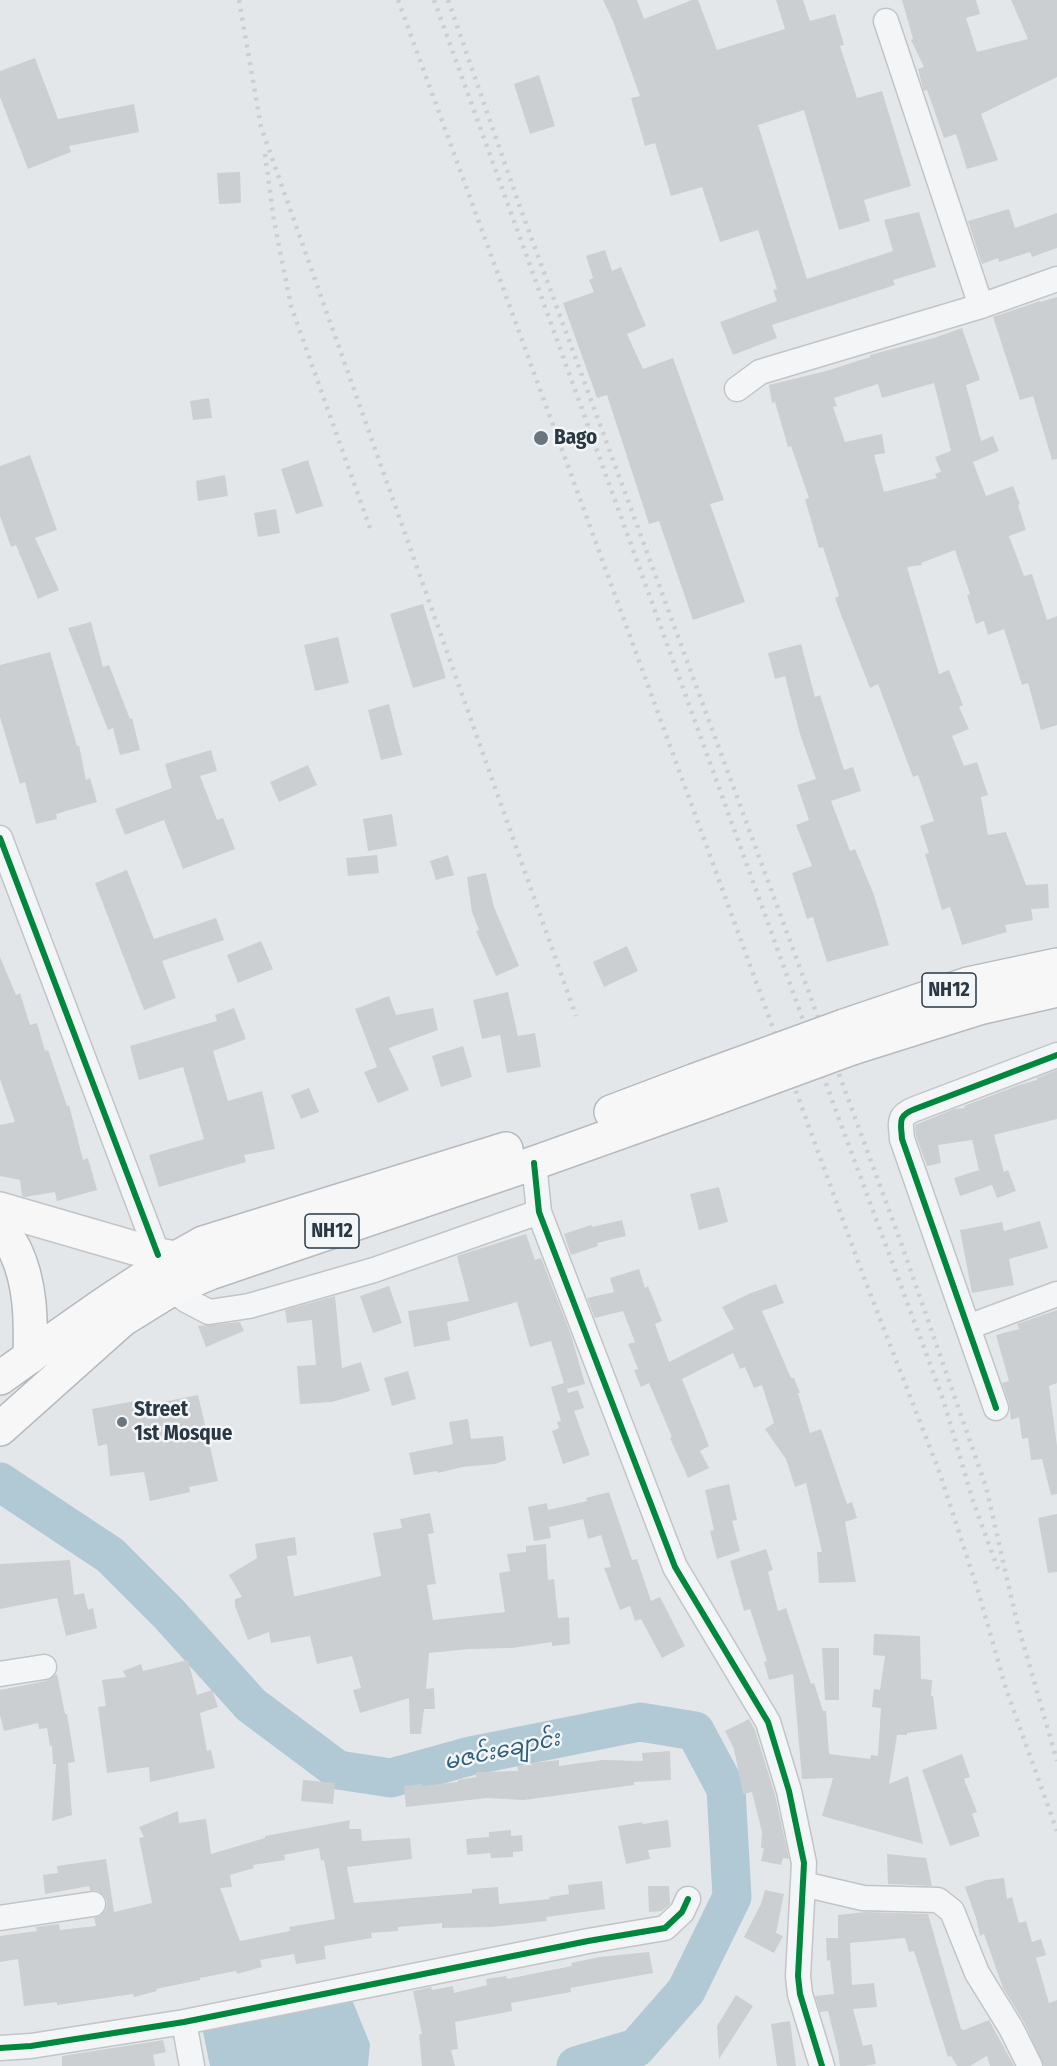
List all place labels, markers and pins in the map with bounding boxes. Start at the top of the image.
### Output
place label: Bago [554,425,597,451]
marker: Bago [532,429,550,447]
place label: Street 1st Mosque [134,1397,232,1447]
marker: Street 1st Mosque [115,1415,129,1429]

